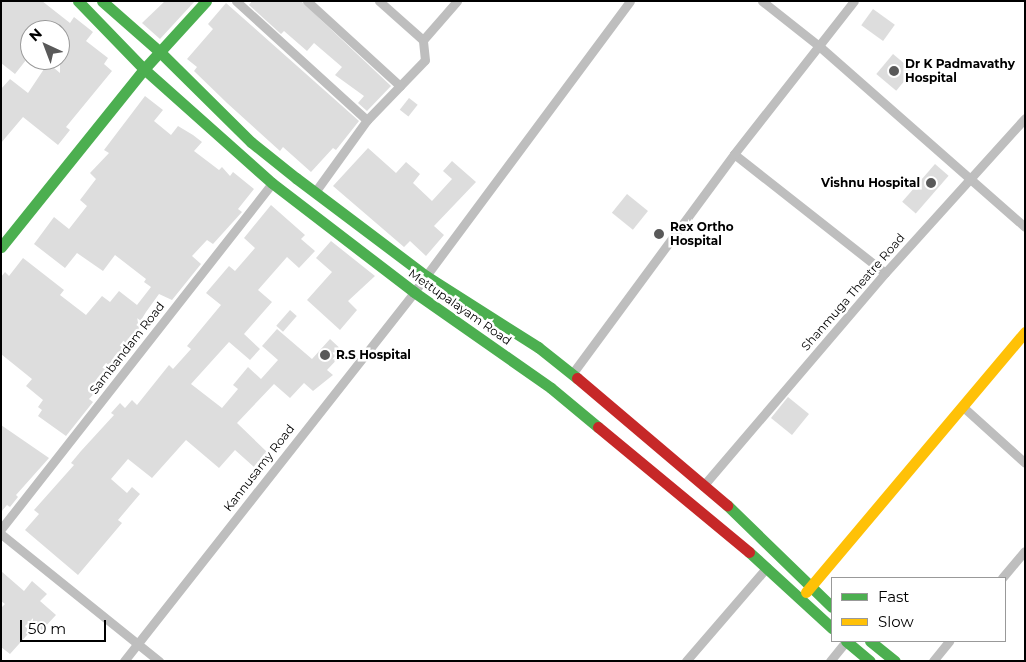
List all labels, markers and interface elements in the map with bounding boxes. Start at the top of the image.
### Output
north arrow [20,20,70,70]
text: N [25,24,46,45]
place label: Dr K Padmavathy Hospital [905,57,1015,85]
marker: Dr K Padmavathy Hospital [887,64,901,78]
place label: Vishnu Hospital [821,176,920,190]
marker: Vishnu Hospital [924,176,938,190]
place label: Rex Ortho Hospital [670,220,734,248]
marker: Rex Ortho Hospital [652,227,666,241]
street label: Shanmuga Theatre Road [798,231,908,353]
street label: Mettupalayam Road [406,266,514,348]
street label: Sambandam Road [87,299,167,397]
marker: R.S Hospital [318,348,332,362]
place label: R.S Hospital [336,348,411,362]
street label: Kannusamy Road [221,422,297,514]
legend [831,577,1006,642]
text: Fast [878,587,909,606]
scale bar [22,610,109,642]
text: Slow [878,612,914,631]
text: 50 m [28,619,66,638]

